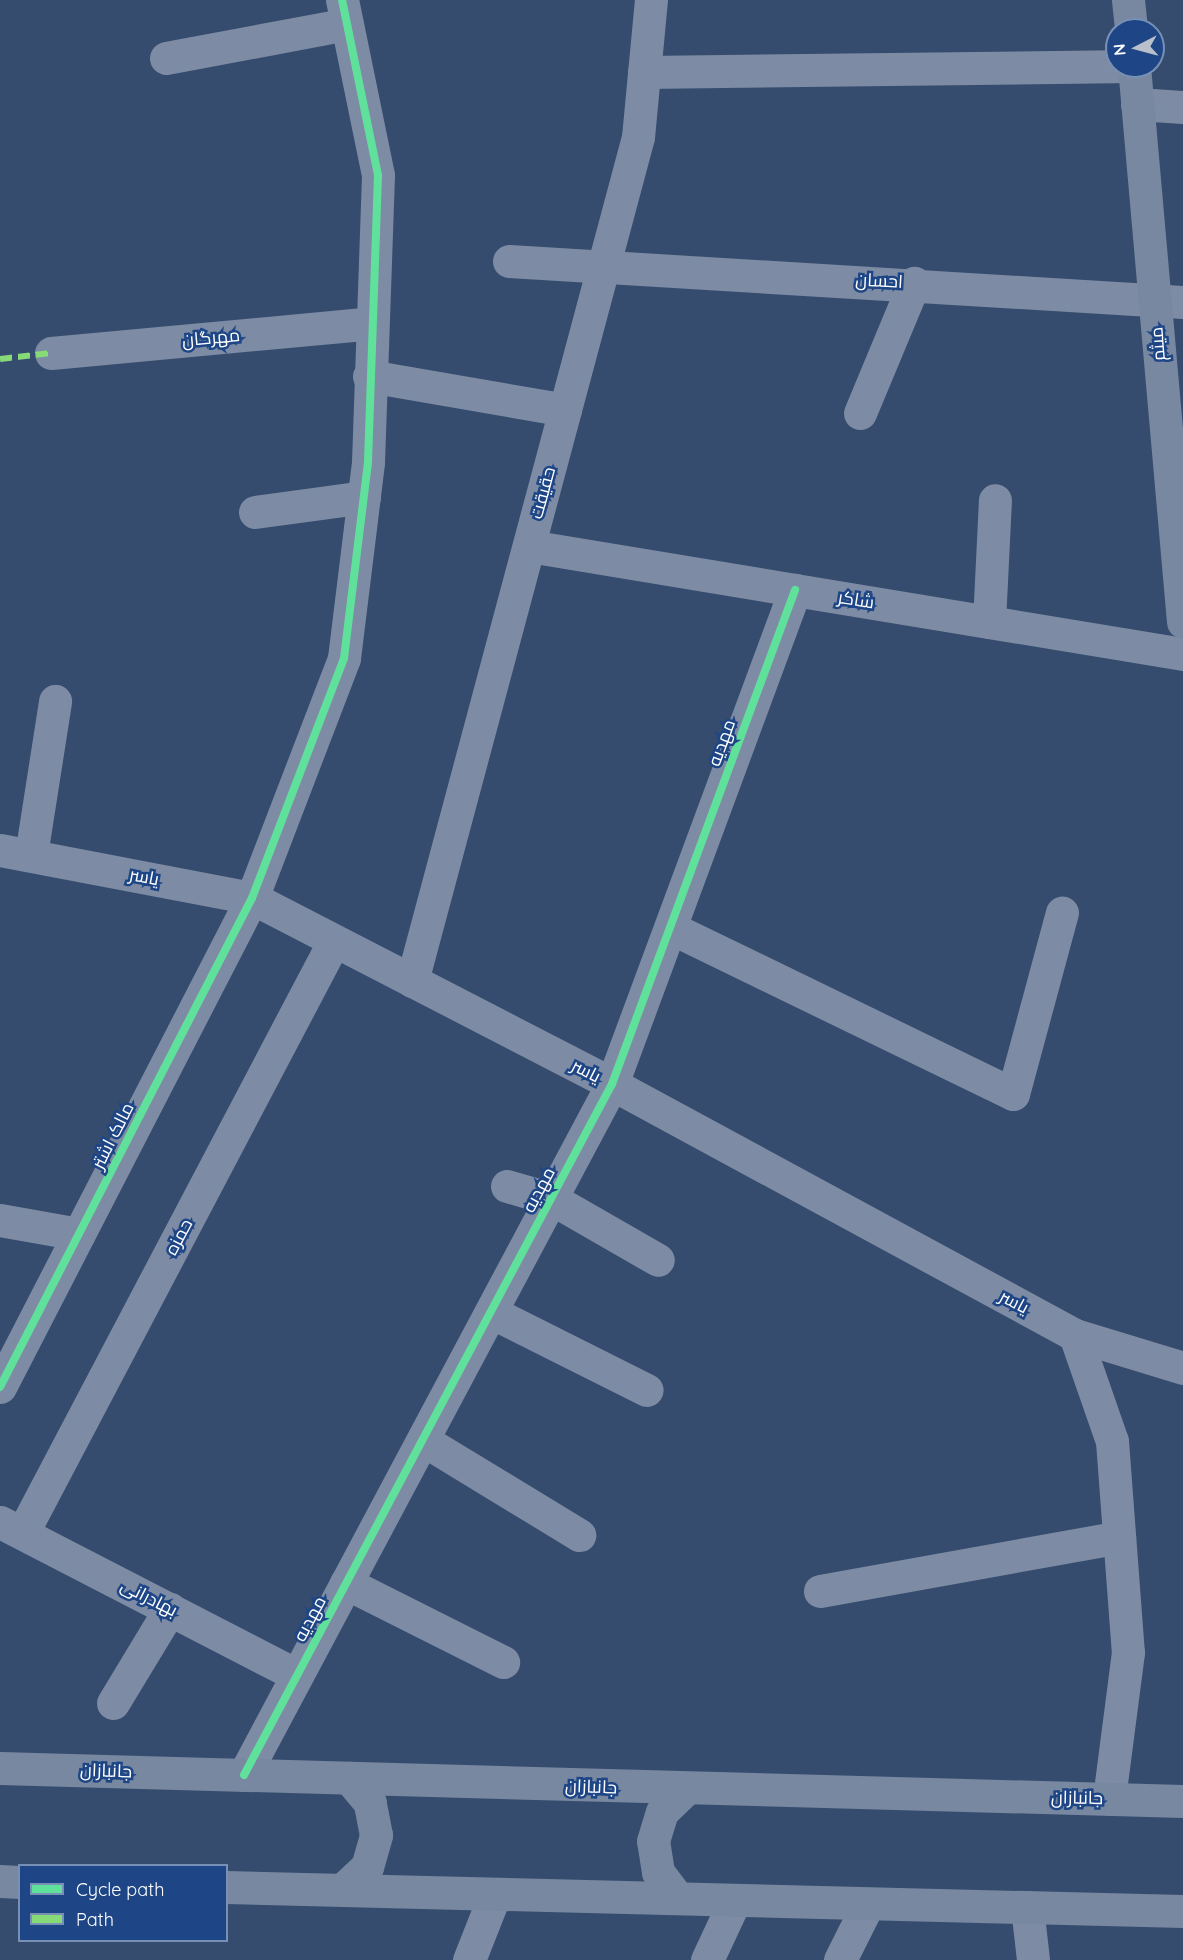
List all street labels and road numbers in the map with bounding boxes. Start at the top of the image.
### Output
street label: احسان [855,269,903,293]
street label: مهرگان [181,325,241,351]
street label: میثم [1146,326,1170,362]
street label: حقیقت [526,465,560,521]
street label: شاکر [836,586,876,614]
street label: مهدیه [704,717,740,769]
street label: یاسر [127,864,161,890]
street label: یاسر [568,1055,604,1087]
street label: مالک اشتر [87,1099,139,1173]
street label: مهدیه [518,1164,560,1216]
street label: حمزه [161,1215,197,1259]
street label: یاسر [996,1285,1032,1319]
street label: بهادرانی [117,1575,181,1621]
street label: مهدیه [289,1593,331,1645]
street label: جانبازان [80,1759,132,1783]
street label: جانبازان [565,1775,617,1799]
street label: جانبازان [1051,1787,1103,1809]

